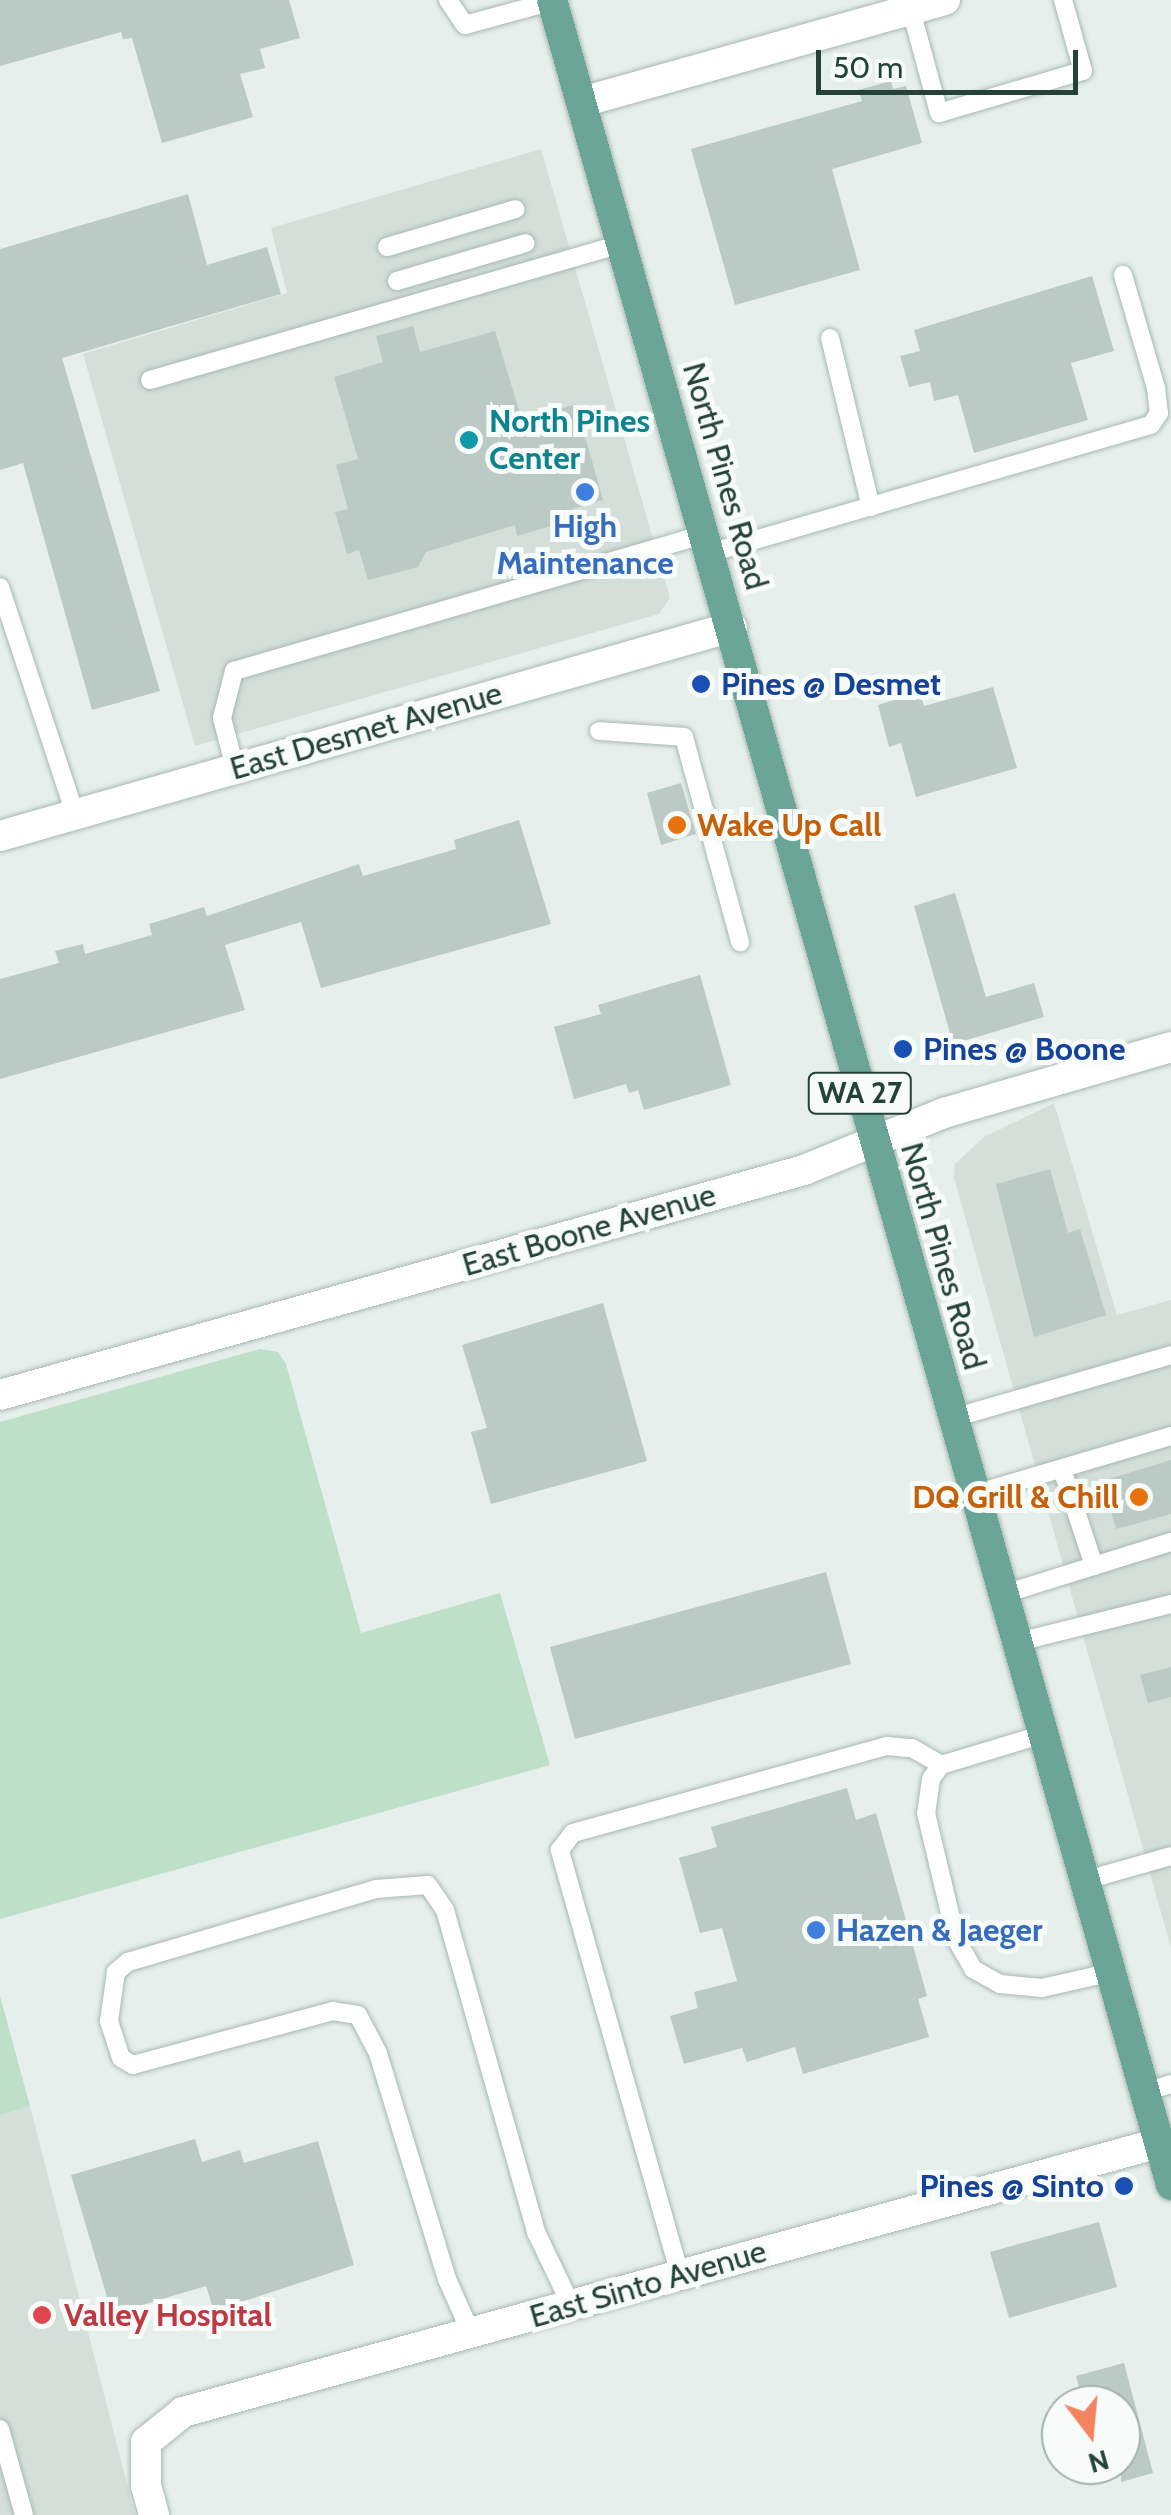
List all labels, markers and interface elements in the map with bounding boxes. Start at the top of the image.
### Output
scale bar [821,30,1084,92]
text: 50 m [833,49,903,86]
street label: North Pines Road [674,358,776,594]
place label: North Pines Center [489,403,650,478]
marker: North Pines Center [458,429,480,451]
marker: High Maintenance [574,481,596,503]
place label: High Maintenance [496,508,674,583]
place label: Pines @ Desmet [721,665,941,703]
marker: Pines @ Desmet [690,673,712,695]
street label: East Desmet Avenue [226,674,506,788]
place label: Wake Up Call [697,806,881,844]
marker: Wake Up Call [666,814,688,836]
place label: Pines @ Boone [923,1030,1125,1068]
marker: Pines @ Boone [892,1038,914,1060]
road number: WA 27 [808,1068,912,1118]
street label: North Pines Road [892,1138,994,1374]
street label: East Boone Avenue [458,1175,720,1285]
place label: DQ Grill & Chill [912,1478,1119,1516]
marker: DQ Grill & Chill [1128,1486,1150,1508]
place label: Hazen & Jaeger [836,1911,1043,1949]
marker: Hazen & Jaeger [805,1919,827,1941]
place label: Pines @ Sinto [919,2167,1104,2205]
marker: Pines @ Sinto [1113,2175,1135,2197]
street label: East Sinto Avenue [525,2232,771,2336]
place label: Valley Hospital [64,2296,272,2334]
marker: Valley Hospital [29,2302,55,2328]
north arrow [1041,2385,1141,2485]
text: N [1085,2443,1113,2481]

